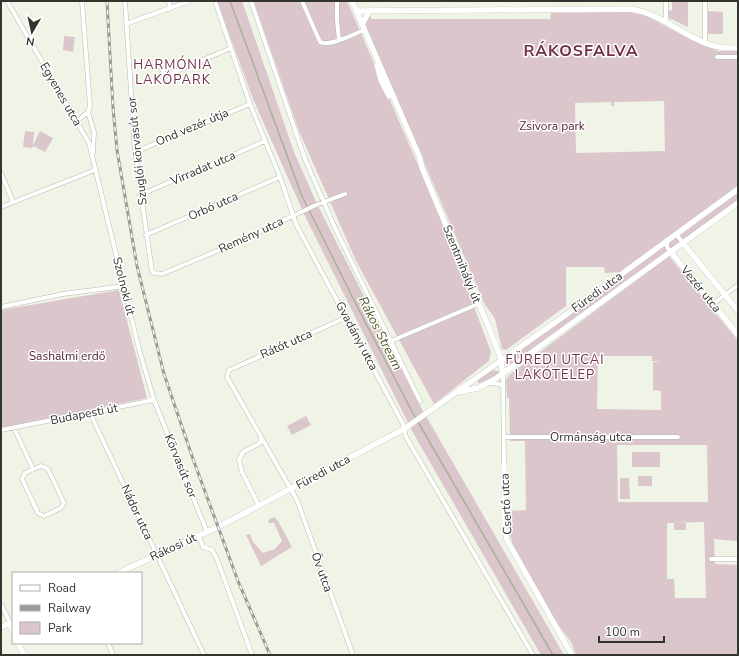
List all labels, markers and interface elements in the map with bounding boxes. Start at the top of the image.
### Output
north arrow [12,12,52,52]
text: N [25,33,36,49]
district label: RÁKOSFALVA [523,40,639,62]
district label: HARMÓNIA LAKÓPARK [133,55,213,89]
street label: Egyenes utca [36,59,86,129]
street label: Szuglói körvasút sor [123,95,151,206]
street label: Ond vezér útja [153,104,231,150]
park label: Zsivora park [519,118,586,134]
street label: Virradat utca [167,147,238,189]
street label: Orbó utca [186,188,240,224]
street label: Remény utca [216,213,286,257]
street label: Szentmihályi út [439,223,485,306]
street label: Szolnoki út [109,255,139,317]
street label: Vezér utca [677,261,725,316]
street label: Füredi utca [568,268,626,316]
water label: Rákos Stream [354,293,406,374]
street label: Gvadányi utca [332,299,382,373]
street label: Rátót utca [258,325,314,363]
park label: Sashalmi erdő [29,348,106,364]
district label: FÜREDI UTCAI LAKÓTELEP [505,350,605,384]
street label: Budapesti út [49,399,120,428]
street label: Ormánság utca [550,429,632,445]
street label: Körvasút sor [161,432,201,501]
street label: Füredi utca [293,451,353,493]
street label: Csertő utca [496,473,516,535]
street label: Nádor utca [117,482,157,542]
street label: Rákosi út [147,529,200,565]
street label: Öv utca [307,550,337,594]
legend [12,572,142,644]
text: Road [48,580,76,596]
text: Railway [48,600,92,616]
scale bar [599,618,664,644]
text: Park [48,620,73,636]
text: 100 m [605,624,640,640]

